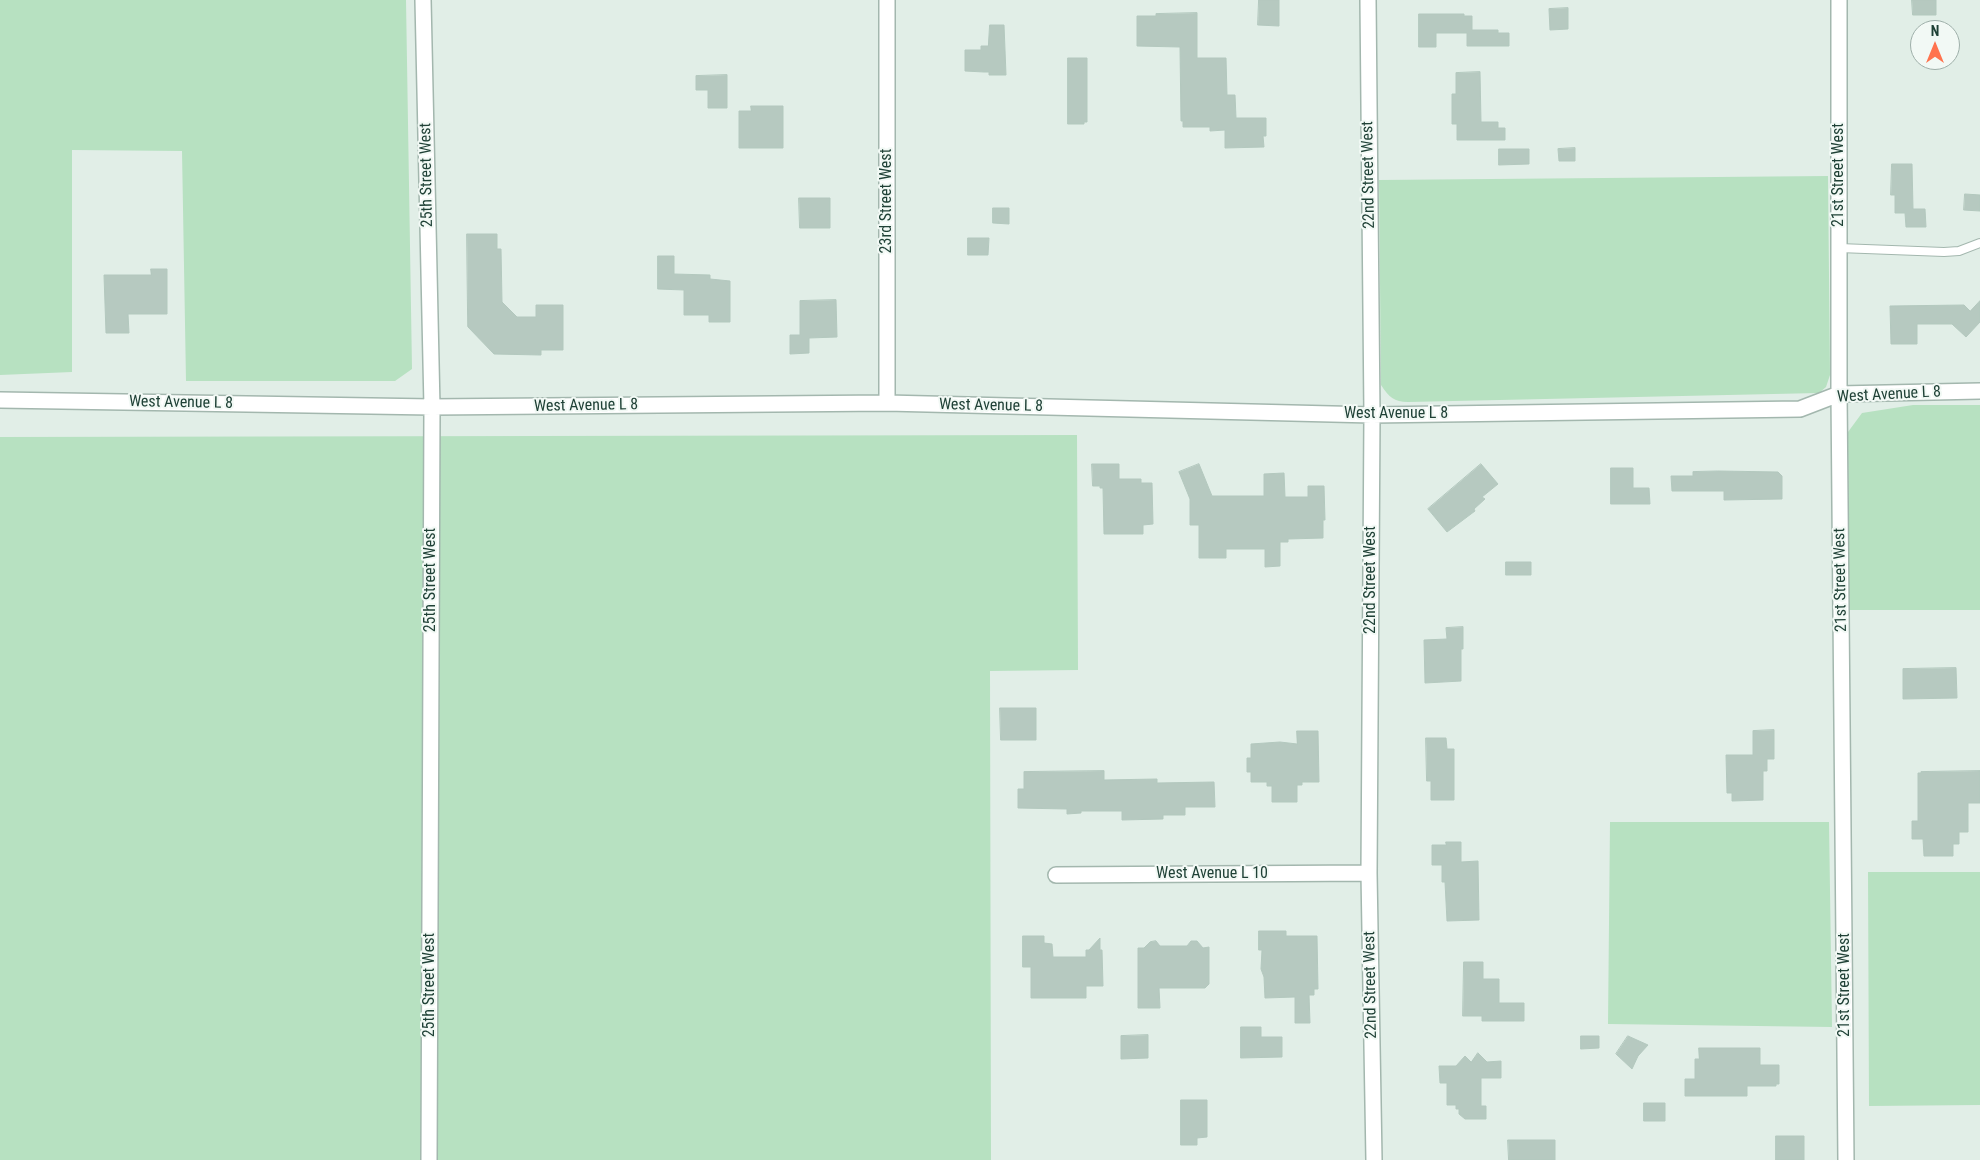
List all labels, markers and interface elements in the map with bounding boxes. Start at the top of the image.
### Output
north arrow [1910,20,1960,70]
text: N [1931,23,1939,39]
street label: 22nd Street West [1358,121,1380,229]
street label: 25th Street West [416,123,438,227]
street label: 21st Street West [1829,123,1849,227]
street label: 23rd Street West [877,149,897,253]
street label: West Avenue L 8 [1837,383,1941,407]
street label: West Avenue L 8 [129,392,233,414]
street label: West Avenue L 8 [534,395,638,417]
street label: West Avenue L 8 [939,395,1043,417]
street label: West Avenue L 8 [1344,404,1448,424]
street label: 22nd Street West [1361,526,1381,634]
street label: 25th Street West [421,528,441,632]
street label: 21st Street West [1830,528,1852,632]
street label: West Avenue L 10 [1156,864,1268,884]
street label: 22nd Street West [1360,931,1382,1039]
street label: 25th Street West [420,933,440,1037]
street label: 21st Street West [1835,933,1855,1037]

